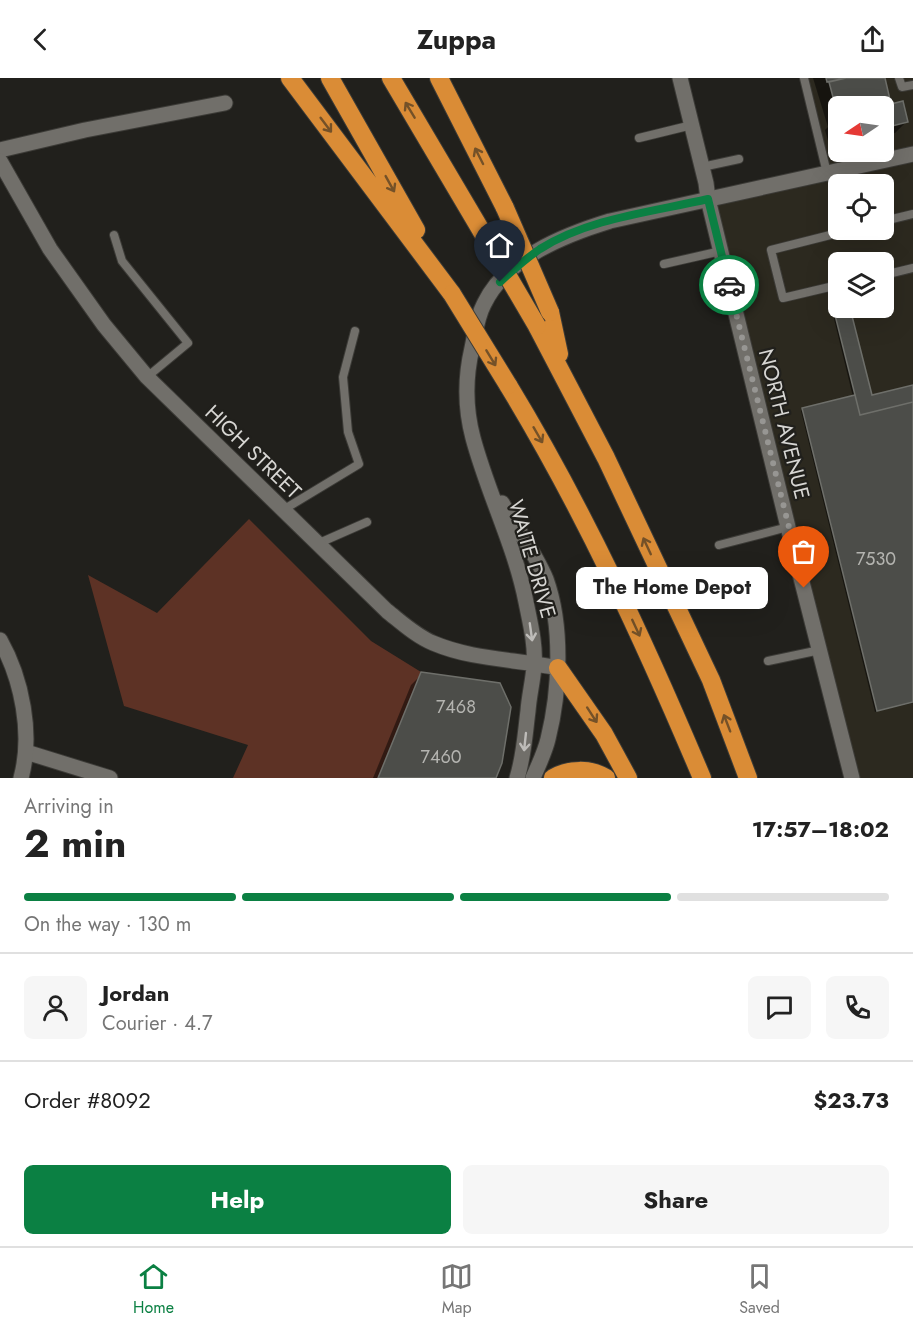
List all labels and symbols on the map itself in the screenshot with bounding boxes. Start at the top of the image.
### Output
north arrow [828,96,894,162]
one-way arrow [404,102,416,119]
one-way arrow [319,116,332,132]
one-way arrow [472,148,484,166]
one-way arrow [384,175,396,192]
pin [474,220,525,282]
courier [699,255,759,315]
street label: NORTH AVENUE [751,346,817,502]
one-way arrow [485,349,497,366]
street label: HIGH STREET [198,398,308,506]
one-way arrow [532,426,544,443]
street label: WAITE DRIVE [501,496,563,622]
pin [778,526,829,588]
one-way arrow [641,537,653,555]
house number: 7530 [856,546,896,572]
callout: The Home Depot [576,567,768,609]
one-way arrow [631,618,643,636]
one-way arrow [526,622,537,641]
house number: 7468 [436,694,476,720]
one-way arrow [586,707,598,723]
one-way arrow [721,714,732,733]
one-way arrow [519,731,530,751]
house number: 7460 [420,744,462,770]

